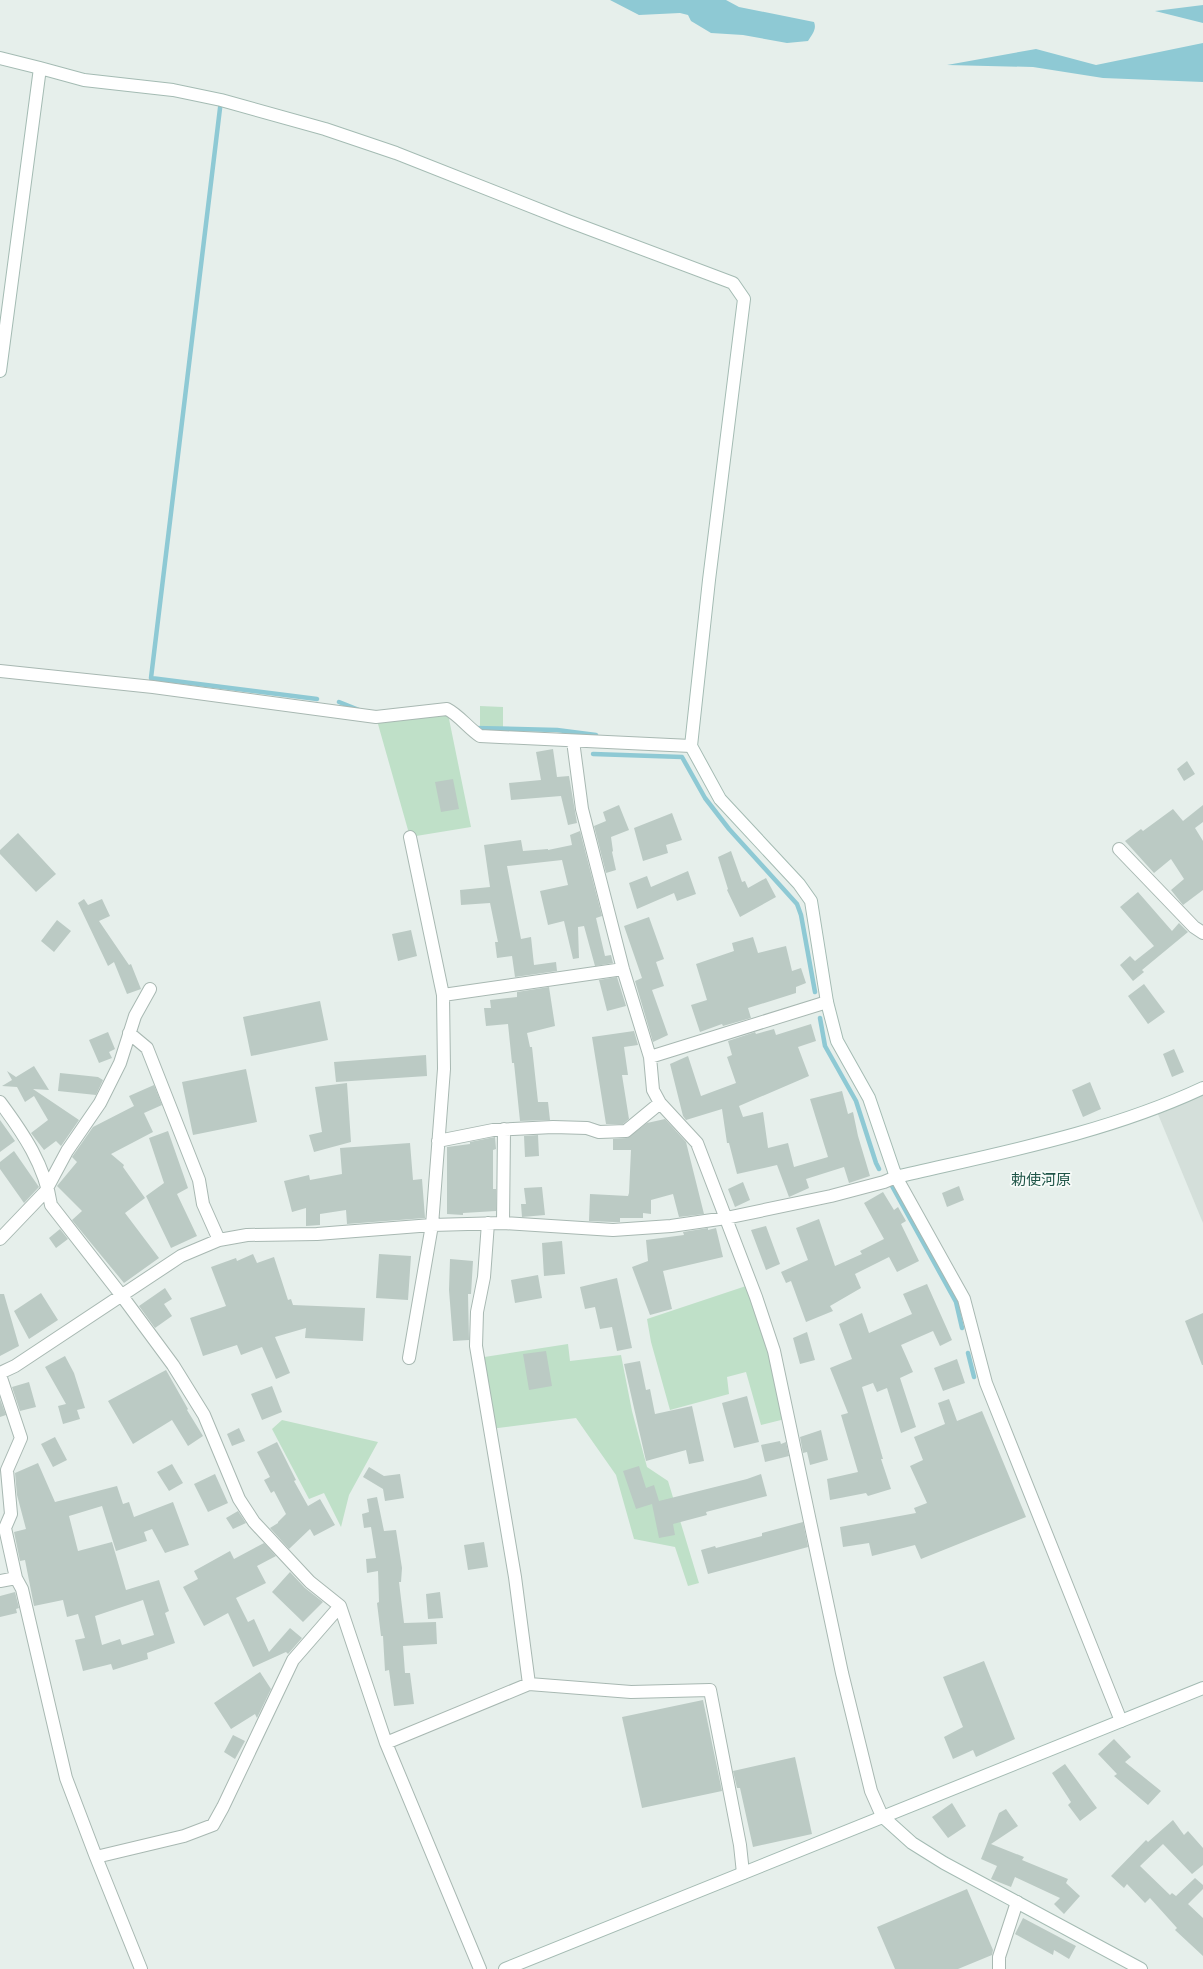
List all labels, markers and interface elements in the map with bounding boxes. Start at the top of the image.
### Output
district label: 勅使河原 [1011,1170,1071,1189]

